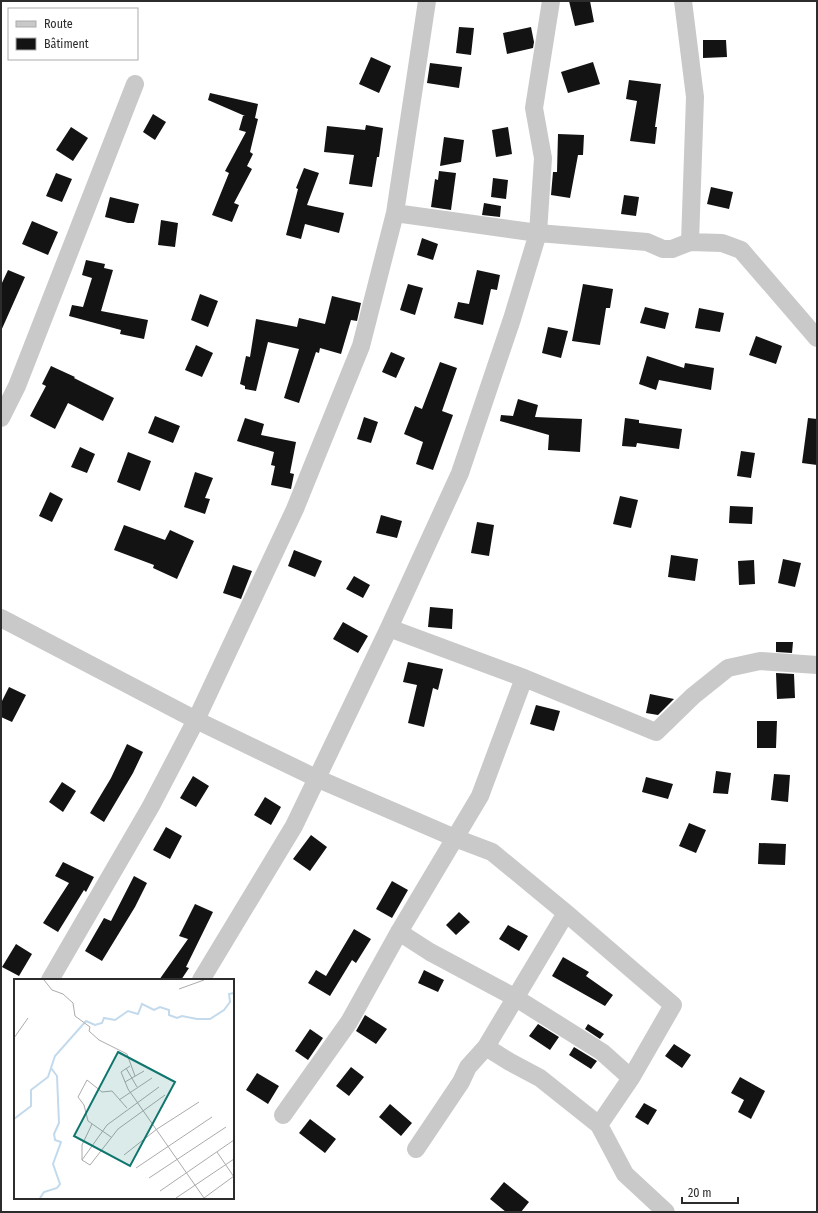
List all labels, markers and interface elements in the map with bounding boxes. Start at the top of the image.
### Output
legend [8,8,138,60]
text: Route [44,17,73,31]
text: Bâtiment [44,37,89,51]
inset map [14,979,234,1199]
scale bar [682,1179,738,1205]
text: 20 m [688,1186,712,1200]

